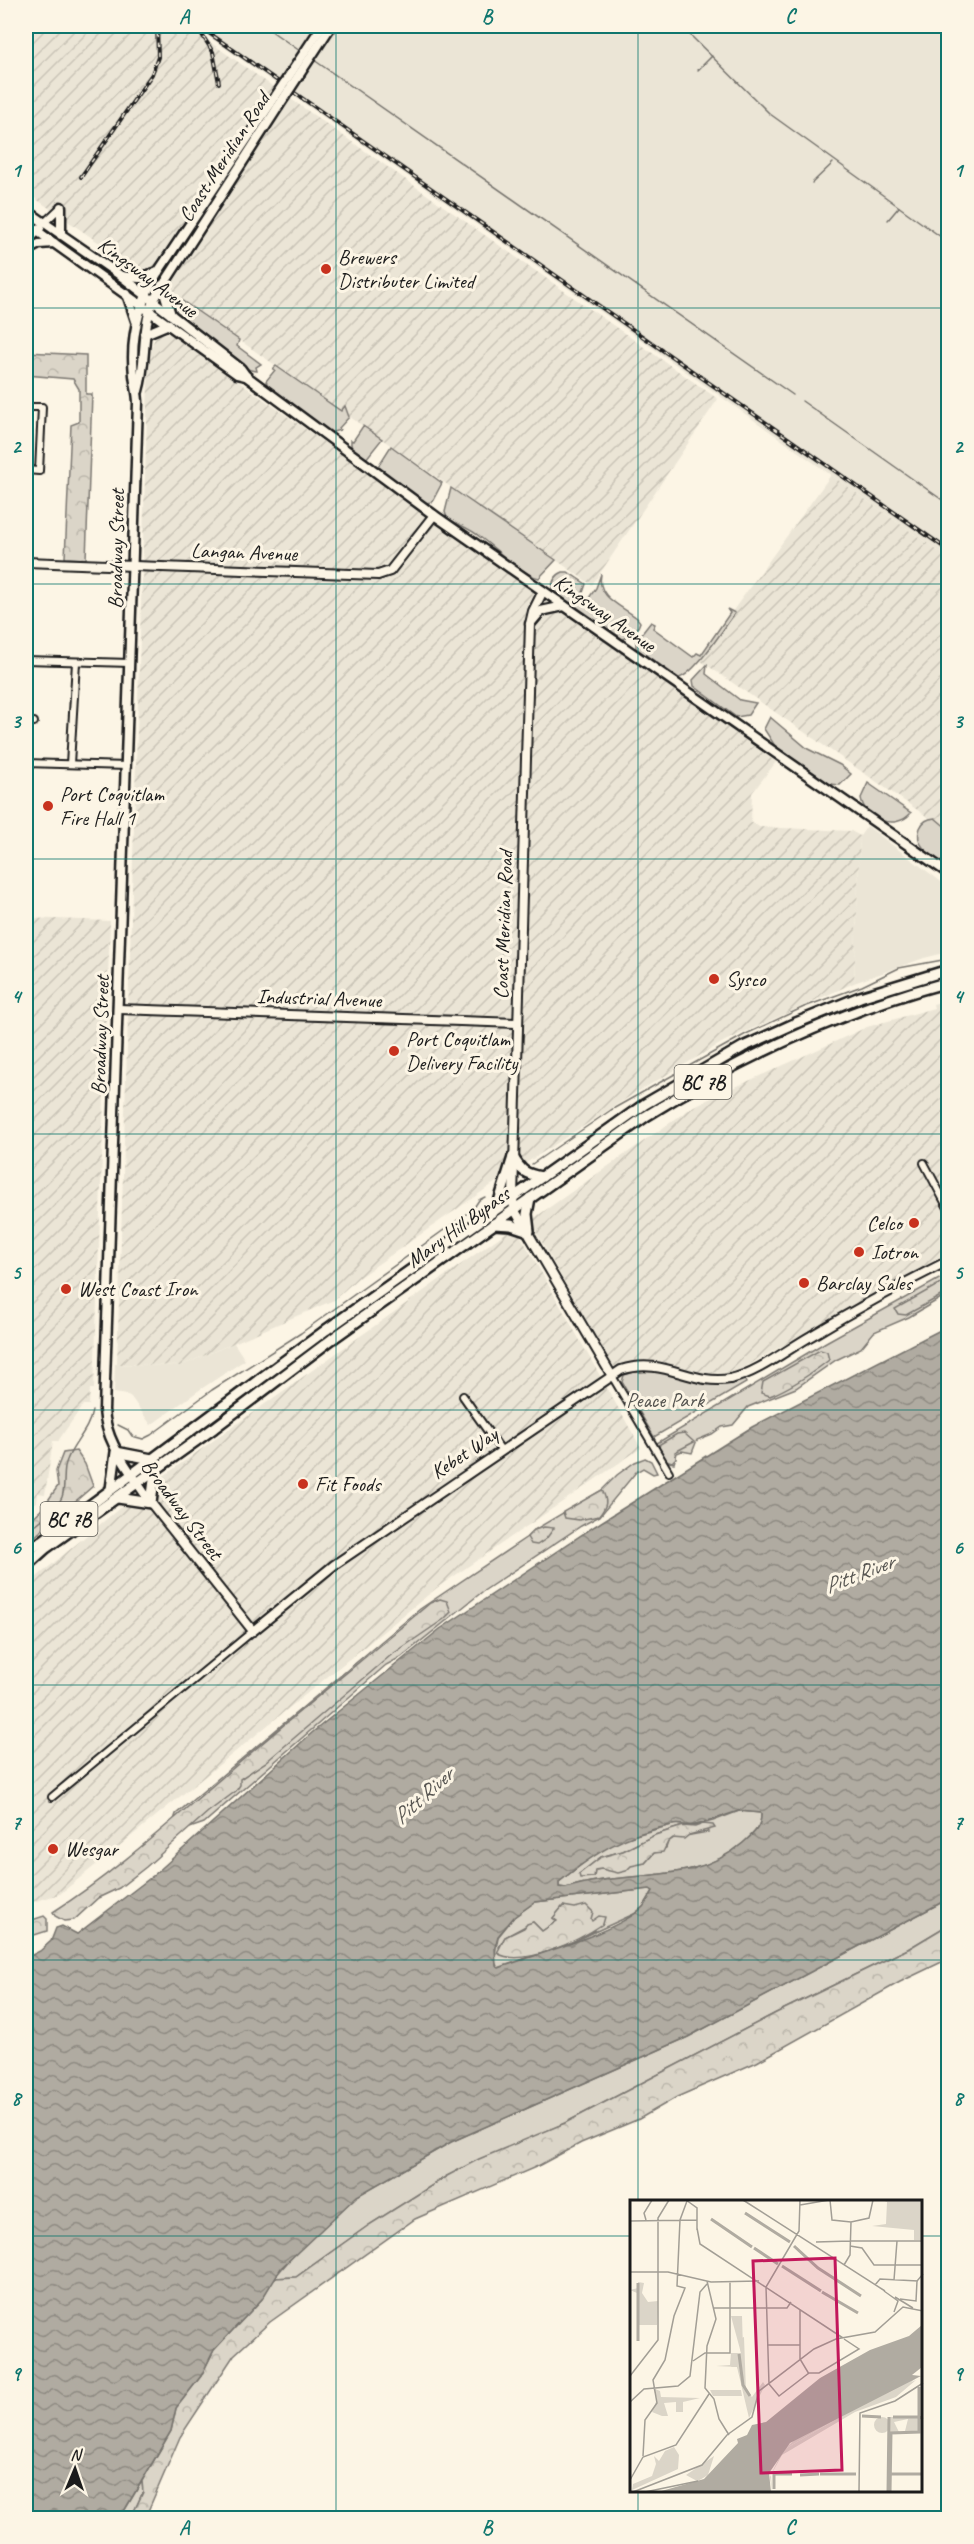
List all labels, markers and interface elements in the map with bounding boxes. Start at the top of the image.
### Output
text: A [179,4,191,29]
text: B [482,4,494,29]
text: C [785,4,797,29]
street label: Coast Meridian Road [173,85,277,227]
text: 1 [12,158,23,183]
text: 1 [954,158,965,183]
street label: Kingsway Avenue [93,231,204,324]
place label: Brewers Distributer Limited [338,244,477,294]
marker: Brewers Distributer Limited [319,262,333,276]
text: 2 [12,434,23,459]
text: 2 [954,434,965,459]
street label: Broadway Street [102,487,130,609]
street label: Langan Avenue [190,537,299,567]
street label: Kingsway Avenue [549,568,662,658]
text: 3 [12,709,23,734]
text: 3 [954,709,965,734]
place label: Port Coquitlam Fire Hall 1 [60,781,165,831]
marker: Port Coquitlam Fire Hall 1 [41,799,55,813]
street label: Coast Meridian Road [487,847,519,1000]
place label: Sysco [726,966,767,992]
marker: Sysco [707,972,721,986]
street label: Broadway Street [85,973,115,1095]
street label: Industrial Avenue [256,983,383,1013]
text: 4 [12,984,24,1009]
text: 4 [954,984,966,1009]
place label: Port Coquitlam Delivery Facility [406,1026,519,1076]
marker: Port Coquitlam Delivery Facility [387,1044,401,1058]
road number: BC 7B [674,1065,732,1099]
street label: Mary Hill Bypass [401,1180,516,1273]
place label: Celco [867,1210,905,1236]
marker: Celco [907,1216,921,1230]
place label: Iotron [871,1239,920,1265]
marker: Iotron [852,1245,866,1259]
text: 5 [12,1260,23,1285]
text: 5 [954,1260,965,1285]
place label: Barclay Sales [816,1270,913,1296]
place label: West Coast Iron [78,1276,199,1302]
marker: Barclay Sales [797,1276,811,1290]
marker: West Coast Iron [59,1282,73,1296]
park label: Peace Park [626,1387,705,1413]
street label: Kebet Way [426,1420,504,1485]
street label: Broadway Street [136,1453,230,1566]
place label: Fit Foods [315,1471,382,1497]
marker: Fit Foods [296,1477,310,1491]
road number: BC 7B [40,1502,98,1536]
text: 6 [11,1535,22,1560]
text: 6 [953,1535,964,1560]
water label: Pitt River [820,1547,901,1600]
water label: Pitt River [387,1759,462,1830]
text: 7 [12,1810,23,1835]
text: 7 [954,1810,965,1835]
place label: Wesgar [65,1836,119,1862]
marker: Wesgar [46,1842,60,1856]
text: 8 [12,2086,24,2111]
text: 8 [954,2086,966,2111]
inset map [630,2200,923,2493]
text: 9 [12,2361,23,2386]
text: 9 [954,2361,965,2386]
north arrow [45,2439,105,2499]
text: N [70,2445,84,2465]
text: A [179,2515,191,2540]
text: B [482,2515,494,2540]
text: C [785,2515,797,2540]

